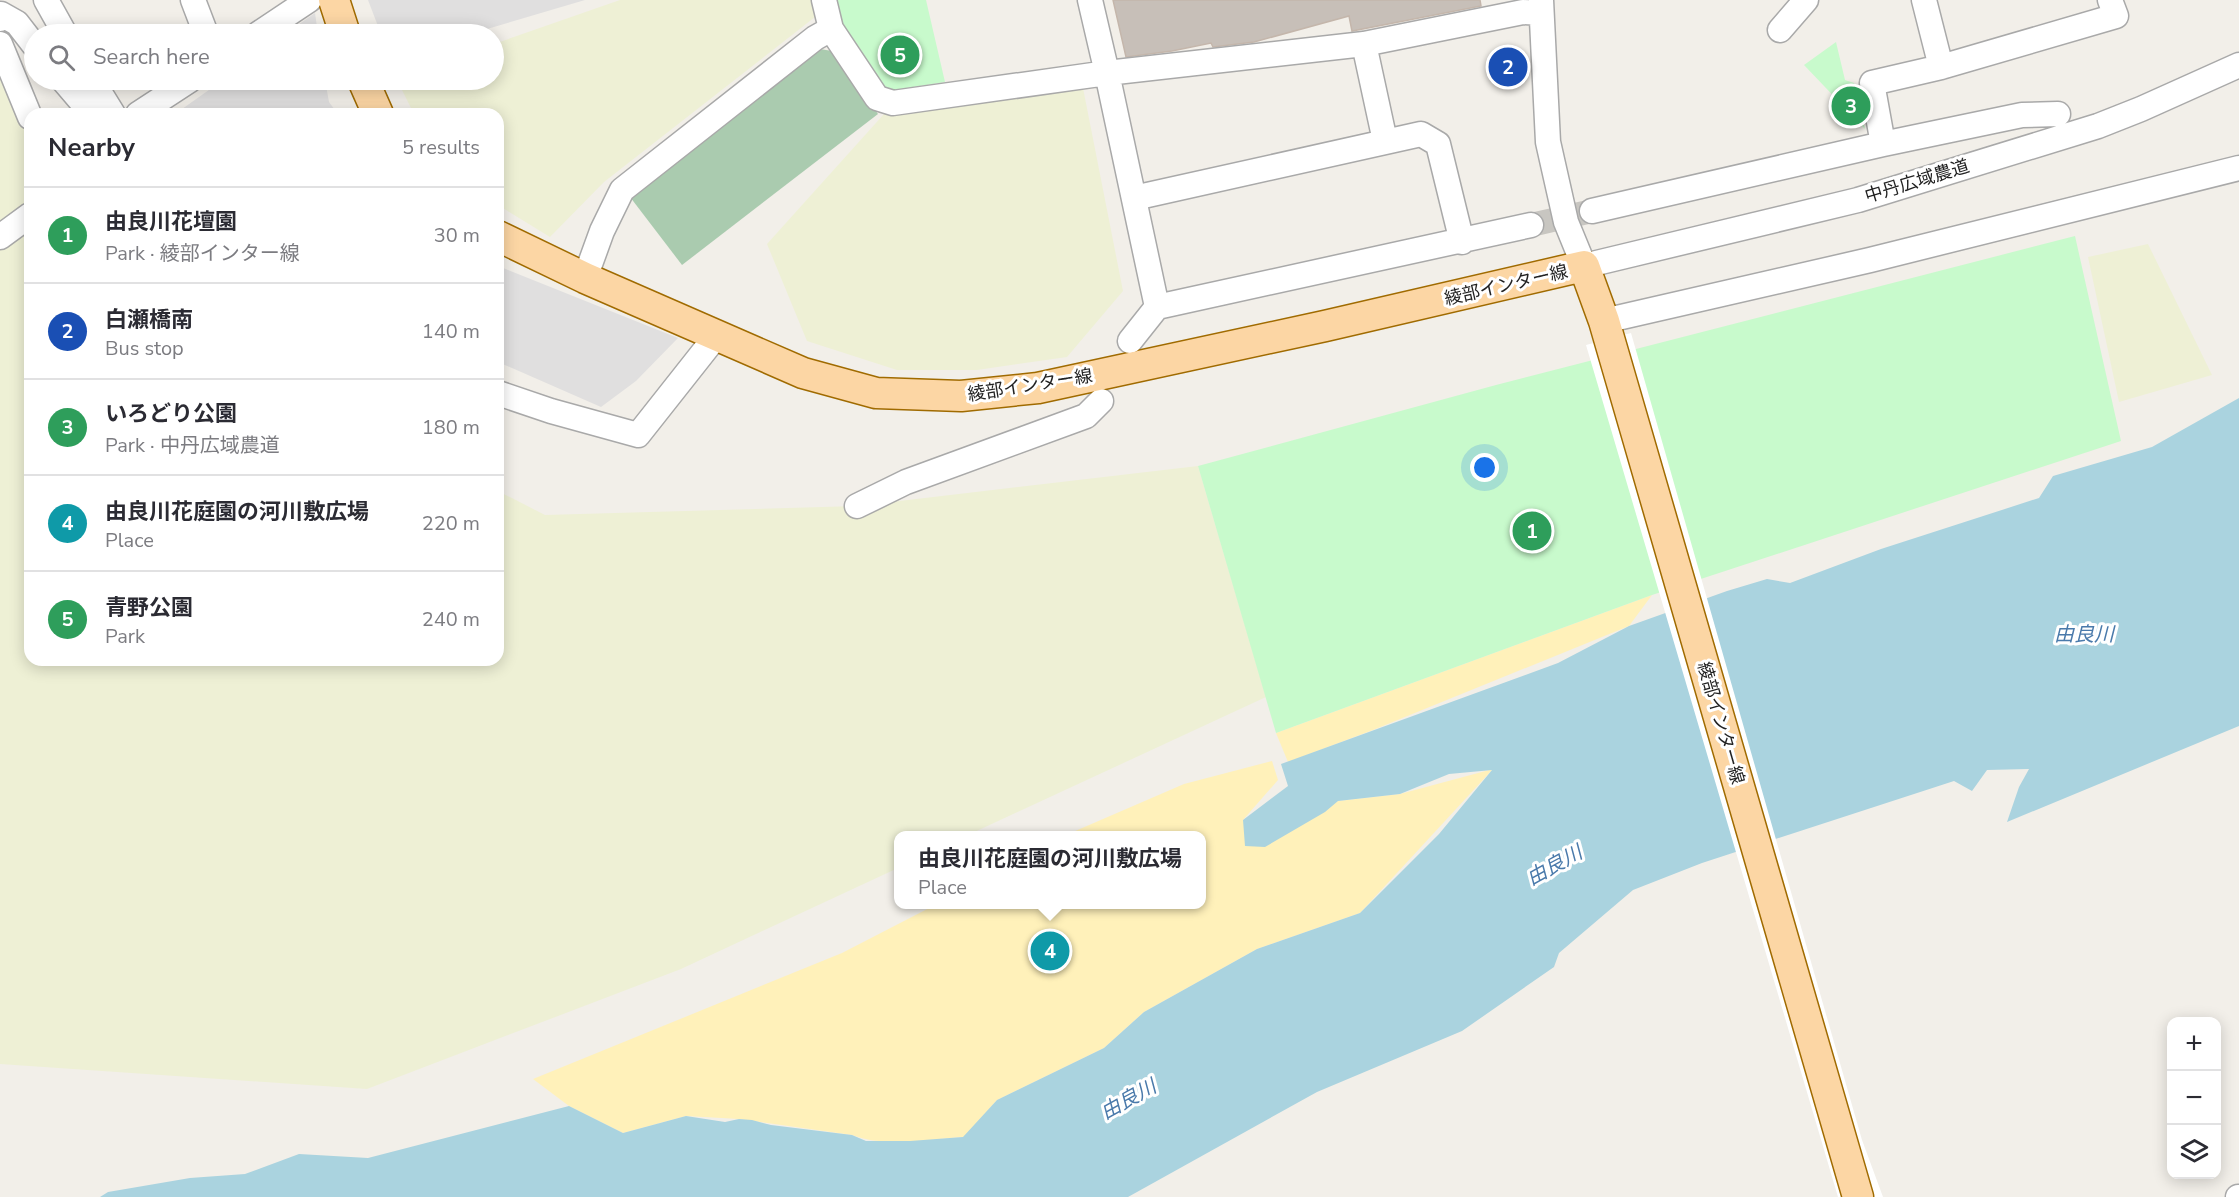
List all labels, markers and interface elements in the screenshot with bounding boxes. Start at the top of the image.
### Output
search box [24,24,504,90]
pin: 5 [880,32,920,78]
icon: search [45,41,78,74]
text: Search here [93,42,210,72]
pin: 2 [1488,44,1528,90]
pin: 3 [1832,84,1870,128]
text: Nearby [48,130,135,165]
text: 5 results [402,134,480,161]
street label: 中丹広域農道 [1862,154,1972,208]
text: 由良川花壇園 [105,207,237,237]
text: 1 [62,222,74,249]
text: 30 m [434,222,480,249]
text: Park · 綾部インター線 [105,240,300,267]
street label: 綾部インター線 [1442,259,1570,311]
text: 白瀬橋南 [105,305,193,335]
text: 2 [62,318,74,345]
text: 140 m [422,318,480,345]
text: Bus stop [105,335,184,362]
street label: 綾部インター線 [966,363,1094,407]
text: いろどり公園 [105,399,237,429]
text: 3 [62,414,74,441]
text: 180 m [422,414,480,441]
text: Park · 中丹広域農道 [105,432,280,459]
your location [1470,453,1499,482]
text: 由良川花庭園の河川敷広場 [105,497,369,527]
pin: 1 [1512,508,1552,554]
text: 4 [62,510,74,537]
text: 220 m [422,510,480,537]
text: Place [105,527,154,554]
text: 青野公園 [105,593,193,623]
text: 5 [62,606,74,633]
text: 240 m [422,606,480,633]
water label: 由良川 [2054,621,2116,648]
text: Park [105,623,145,650]
street label: 綾部インター線 [1692,659,1750,787]
popup [894,831,1206,909]
water label: 由良川 [1521,838,1589,892]
text: 由良川花庭園の河川敷広場 [918,844,1182,874]
text: Place [918,874,967,901]
pin: 4 [1030,928,1070,974]
map controls [2167,1017,2221,1179]
button: + [2167,1017,2221,1071]
button: − [2167,1071,2221,1125]
water label: 由良川 [1095,1072,1163,1126]
button: layers [2167,1125,2221,1179]

